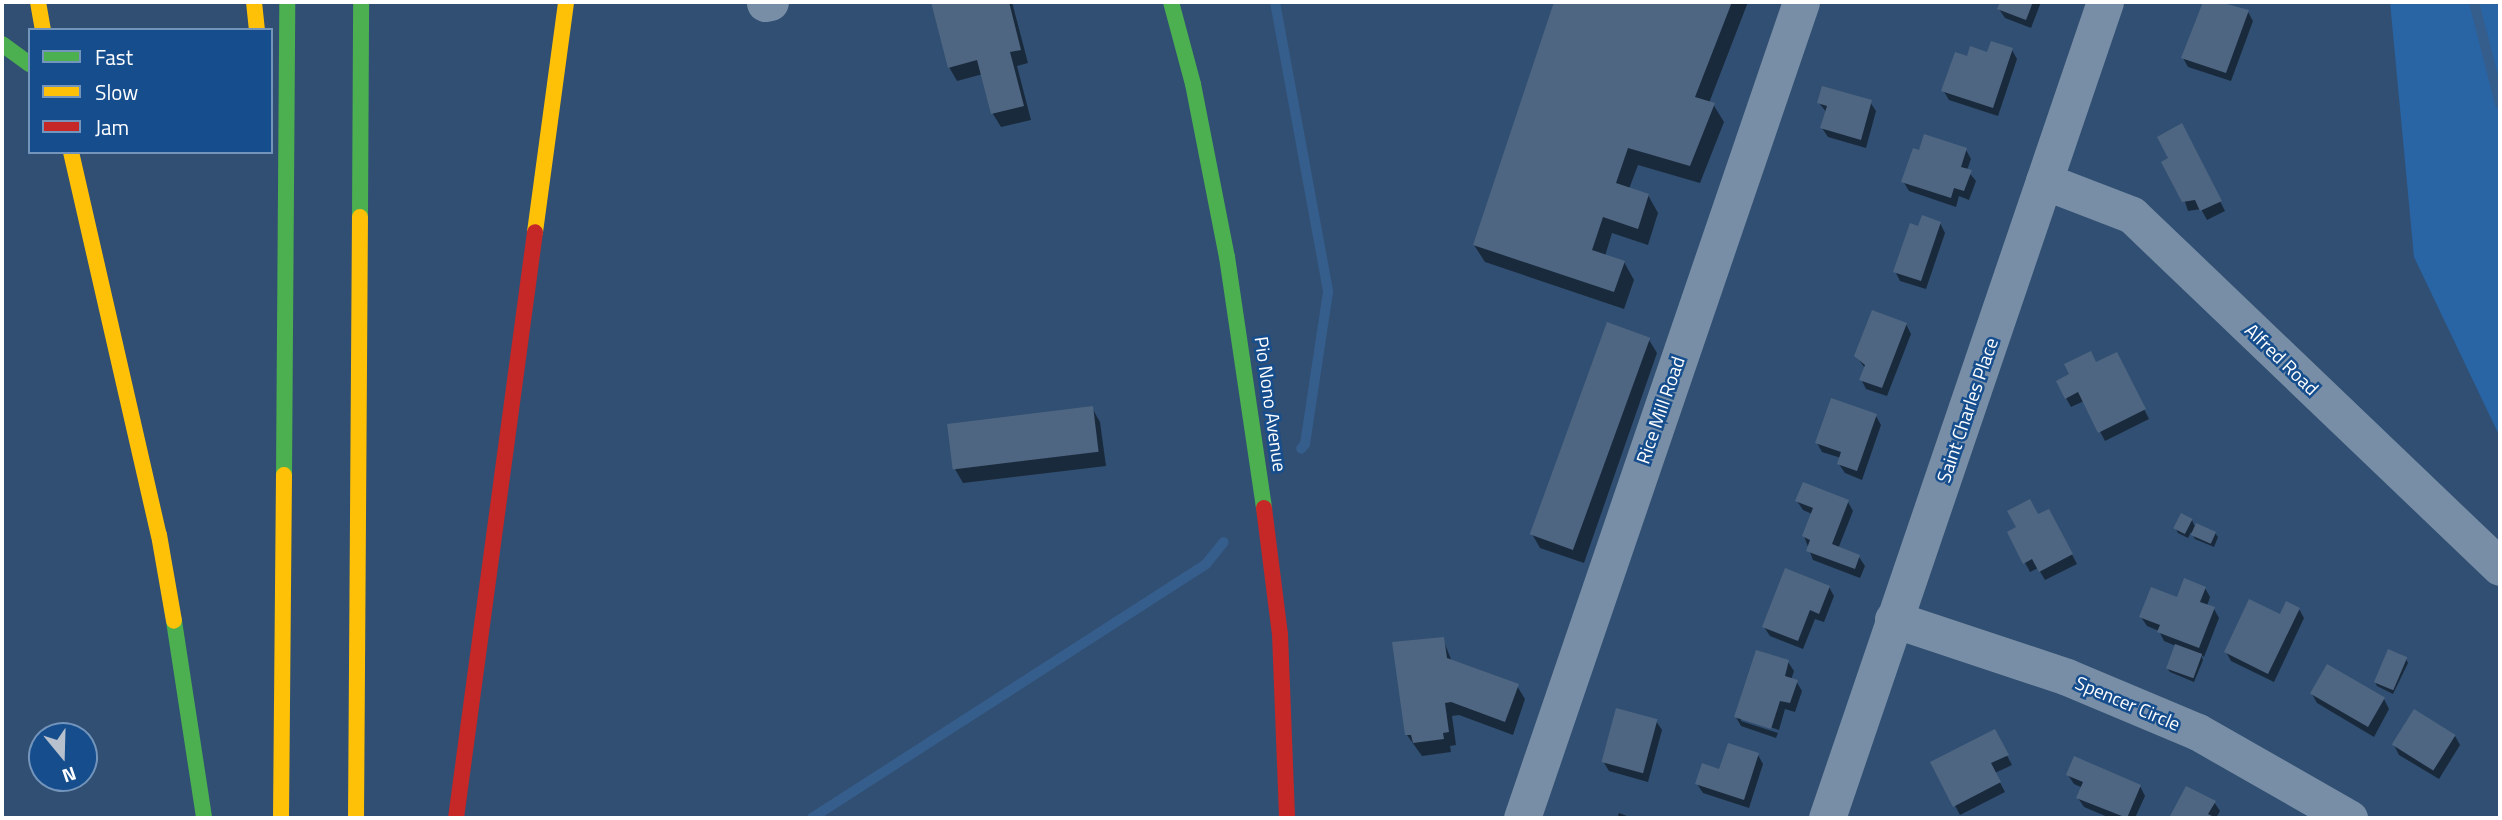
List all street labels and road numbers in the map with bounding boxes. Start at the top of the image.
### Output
street label: Alfred Road [2241,318,2323,400]
street label: Pio Nono Avenue [1250,335,1292,473]
street label: Saint Charles Place [1932,335,2002,485]
street label: Rice Mill Road [1631,353,1689,467]
street label: Spencer Circle [2072,671,2184,735]

